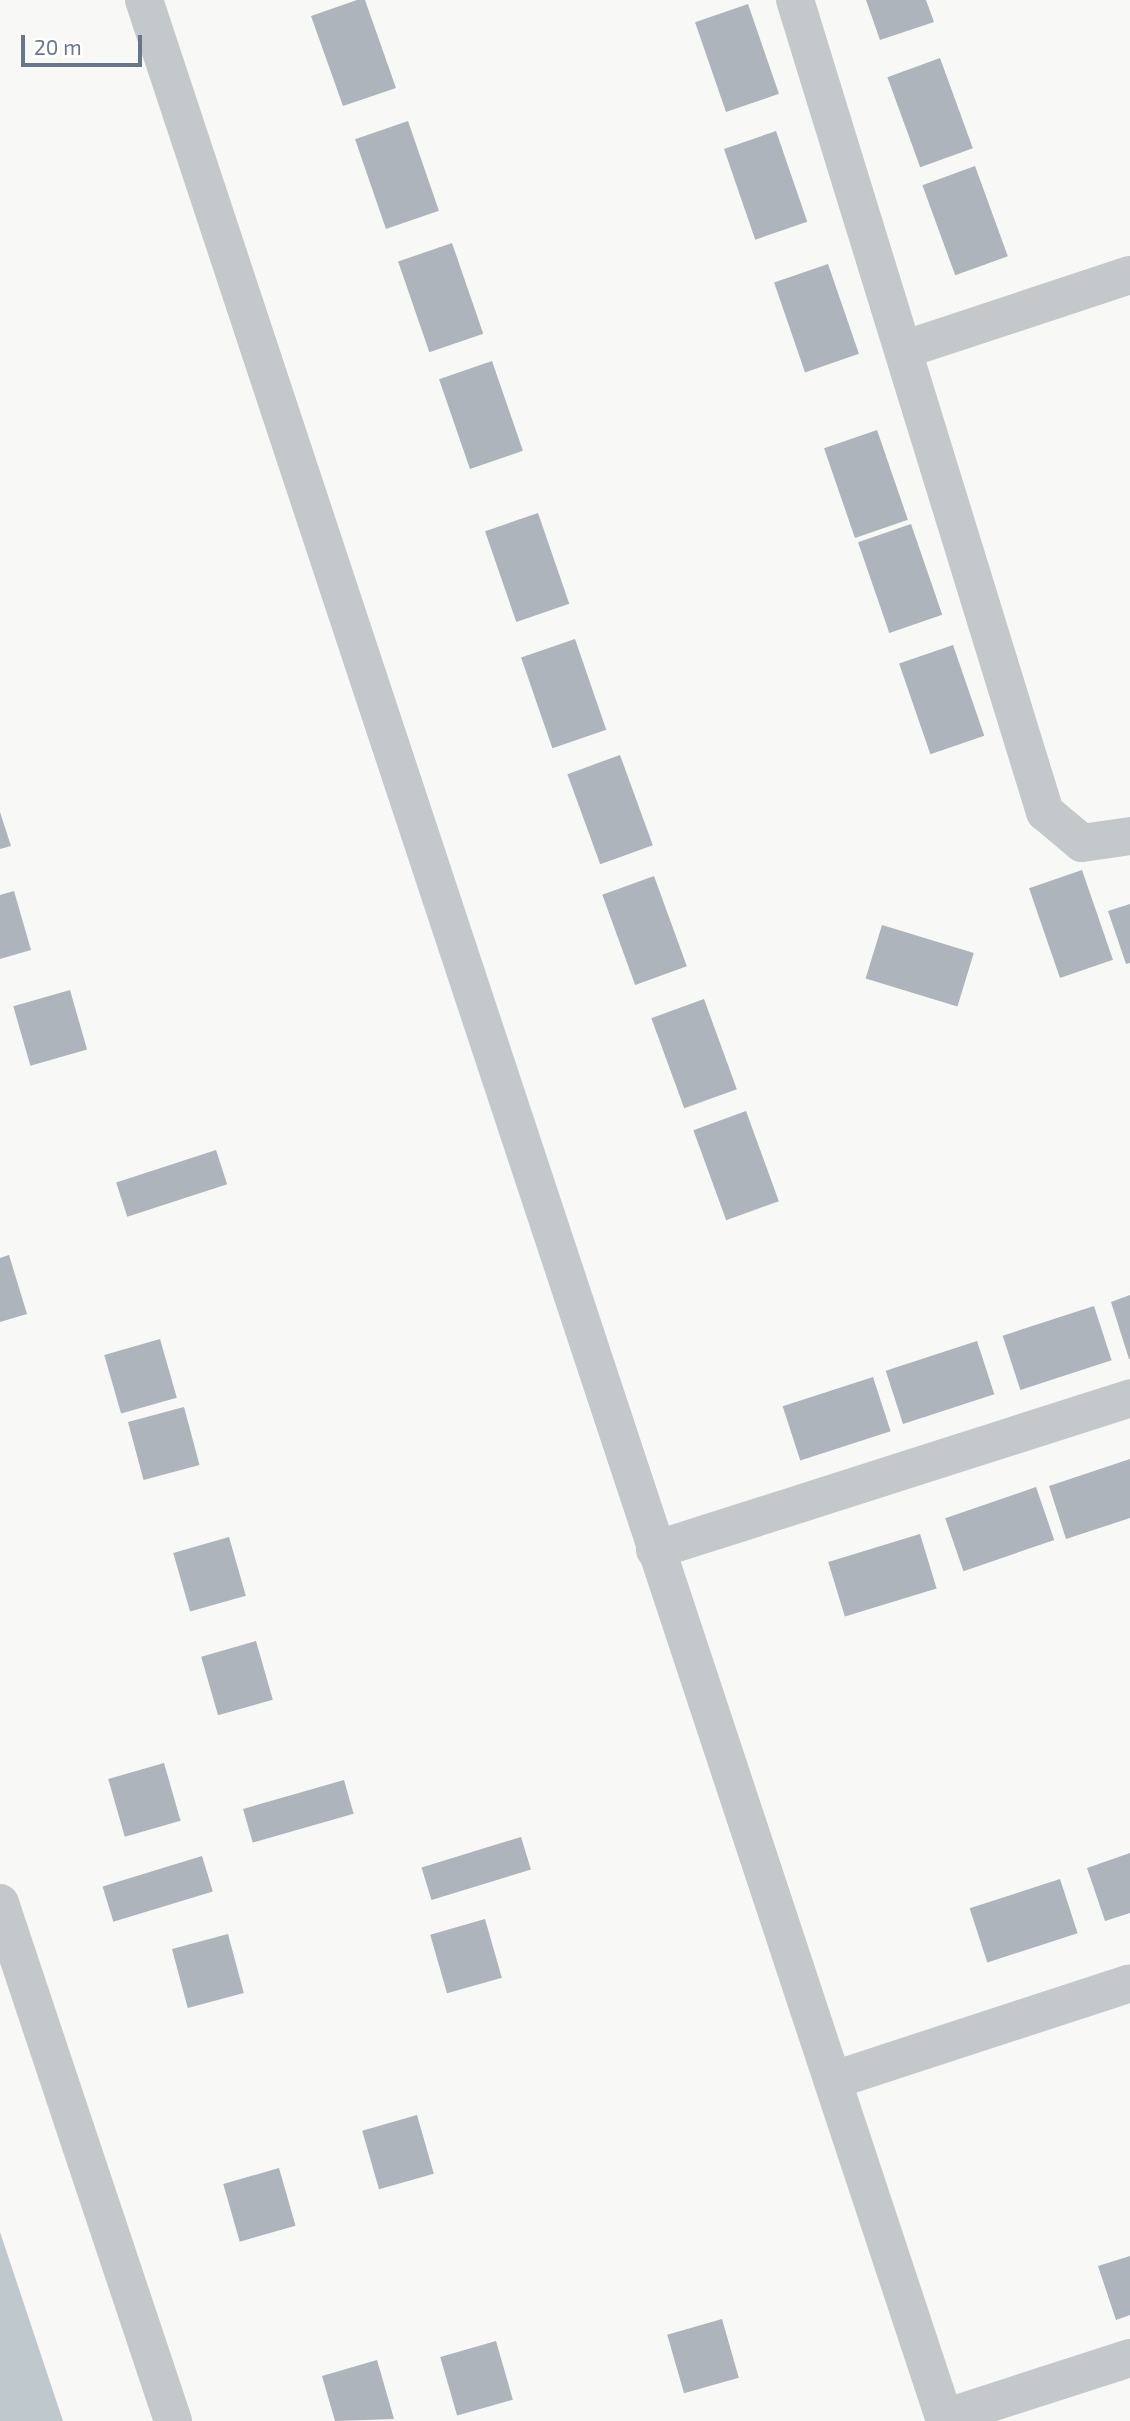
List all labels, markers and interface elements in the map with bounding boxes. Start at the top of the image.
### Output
scale bar [24,21,145,65]
text: 20 m [34,34,82,59]

